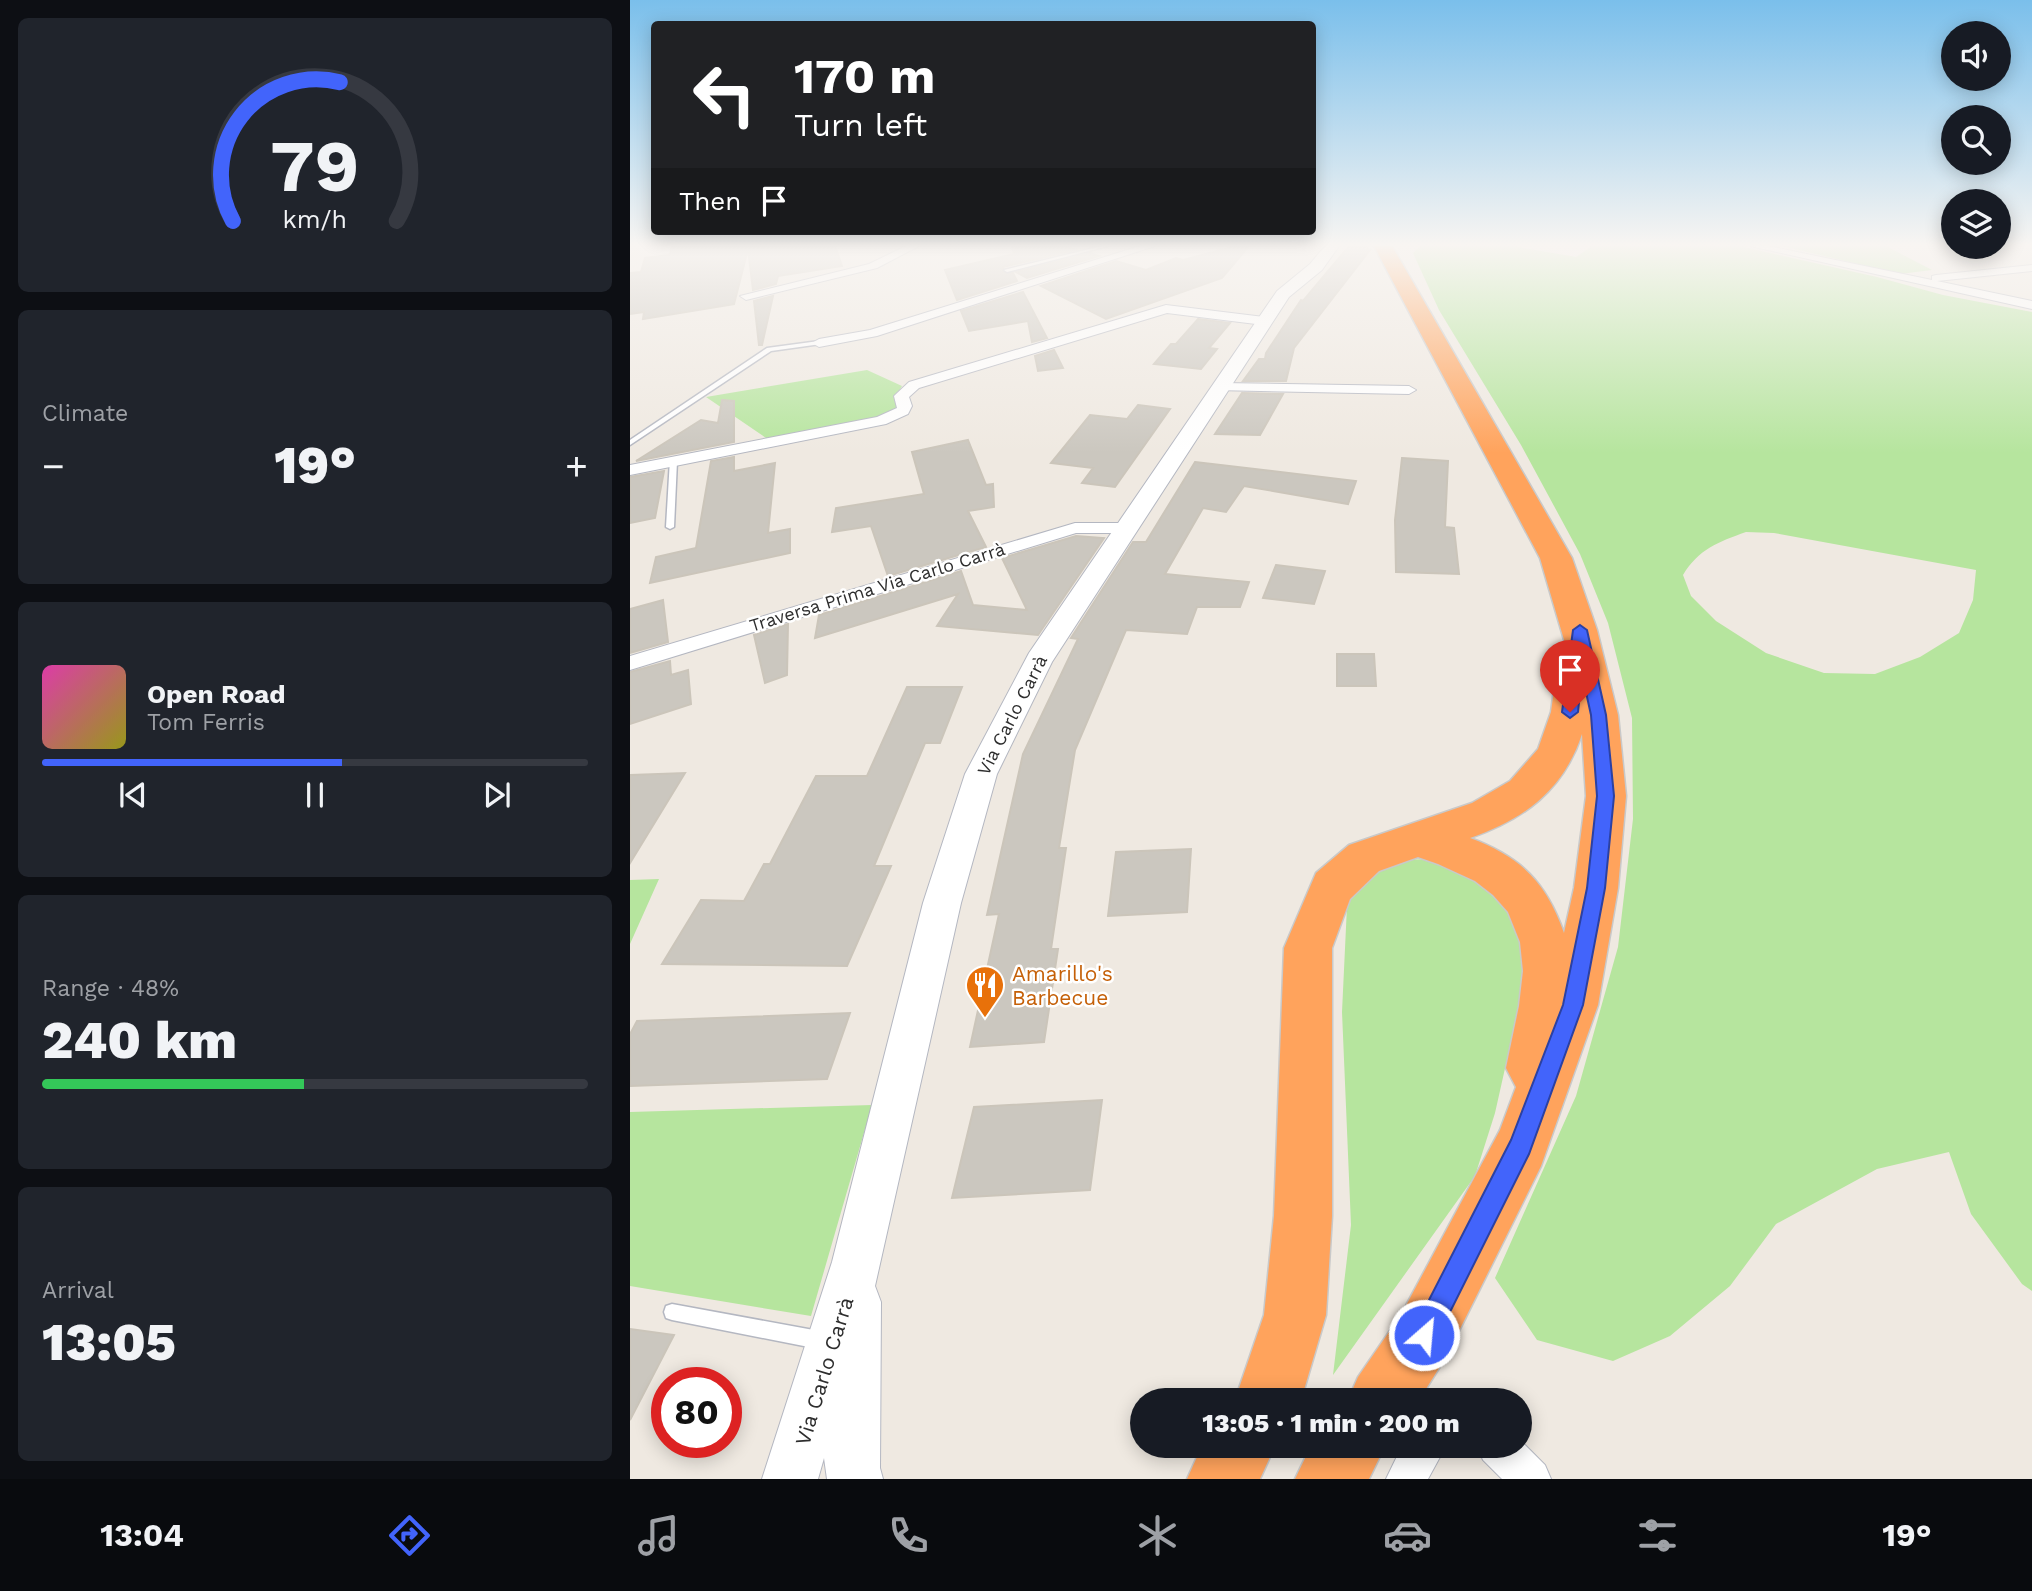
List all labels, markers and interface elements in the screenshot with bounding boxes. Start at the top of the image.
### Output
map controls [1941,21,2011,259]
button: sound [1941,21,2011,91]
text: 170 m [794,47,935,105]
icon: left [679,49,770,140]
button: search [1941,105,2011,175]
text: Turn left [794,106,927,144]
text: 79 [270,123,360,209]
icon: arrive [755,182,793,220]
text: Then [679,186,741,216]
button: layers [1941,189,2011,259]
text: km/h [283,205,347,234]
text: Climate [42,400,128,427]
text: 19° [274,435,356,496]
text: − [42,444,65,488]
text: + [565,444,588,488]
street label: Traversa Prima Via Carlo Carrà [747,538,1007,636]
pin [1540,640,1600,712]
street label: Via Carlo Carrà [973,651,1051,779]
icon: arrive [1551,651,1589,689]
text: Open Road [147,679,285,709]
text: Tom Ferris [147,709,265,736]
icon: previous [114,776,152,814]
icon: pause [296,776,334,814]
icon: next [478,776,516,814]
place label: Amarillo's Barbecue [1012,961,1113,1010]
restaurant icon: Amarillo's Barbecue [964,964,1006,1019]
text: Range · 48% [42,975,179,1002]
text: 240 km [42,1010,237,1071]
text: Arrival [42,1277,114,1304]
street label: Via Carlo Carrà [790,1294,858,1448]
position arrow [1387,1298,1461,1372]
text: 13:05 [42,1312,176,1373]
speed limit sign: 80 [651,1367,742,1458]
text: 13:05 · 1 min · 200 m [1202,1408,1460,1438]
icon: directions [385,1511,434,1560]
icon: music [634,1511,683,1560]
icon: phone [884,1511,933,1560]
icon: climate [1133,1511,1182,1560]
icon: car [1383,1511,1432,1560]
icon: filters [1633,1511,1682,1560]
text: 13:04 [100,1516,184,1554]
text: 19° [1882,1516,1932,1554]

